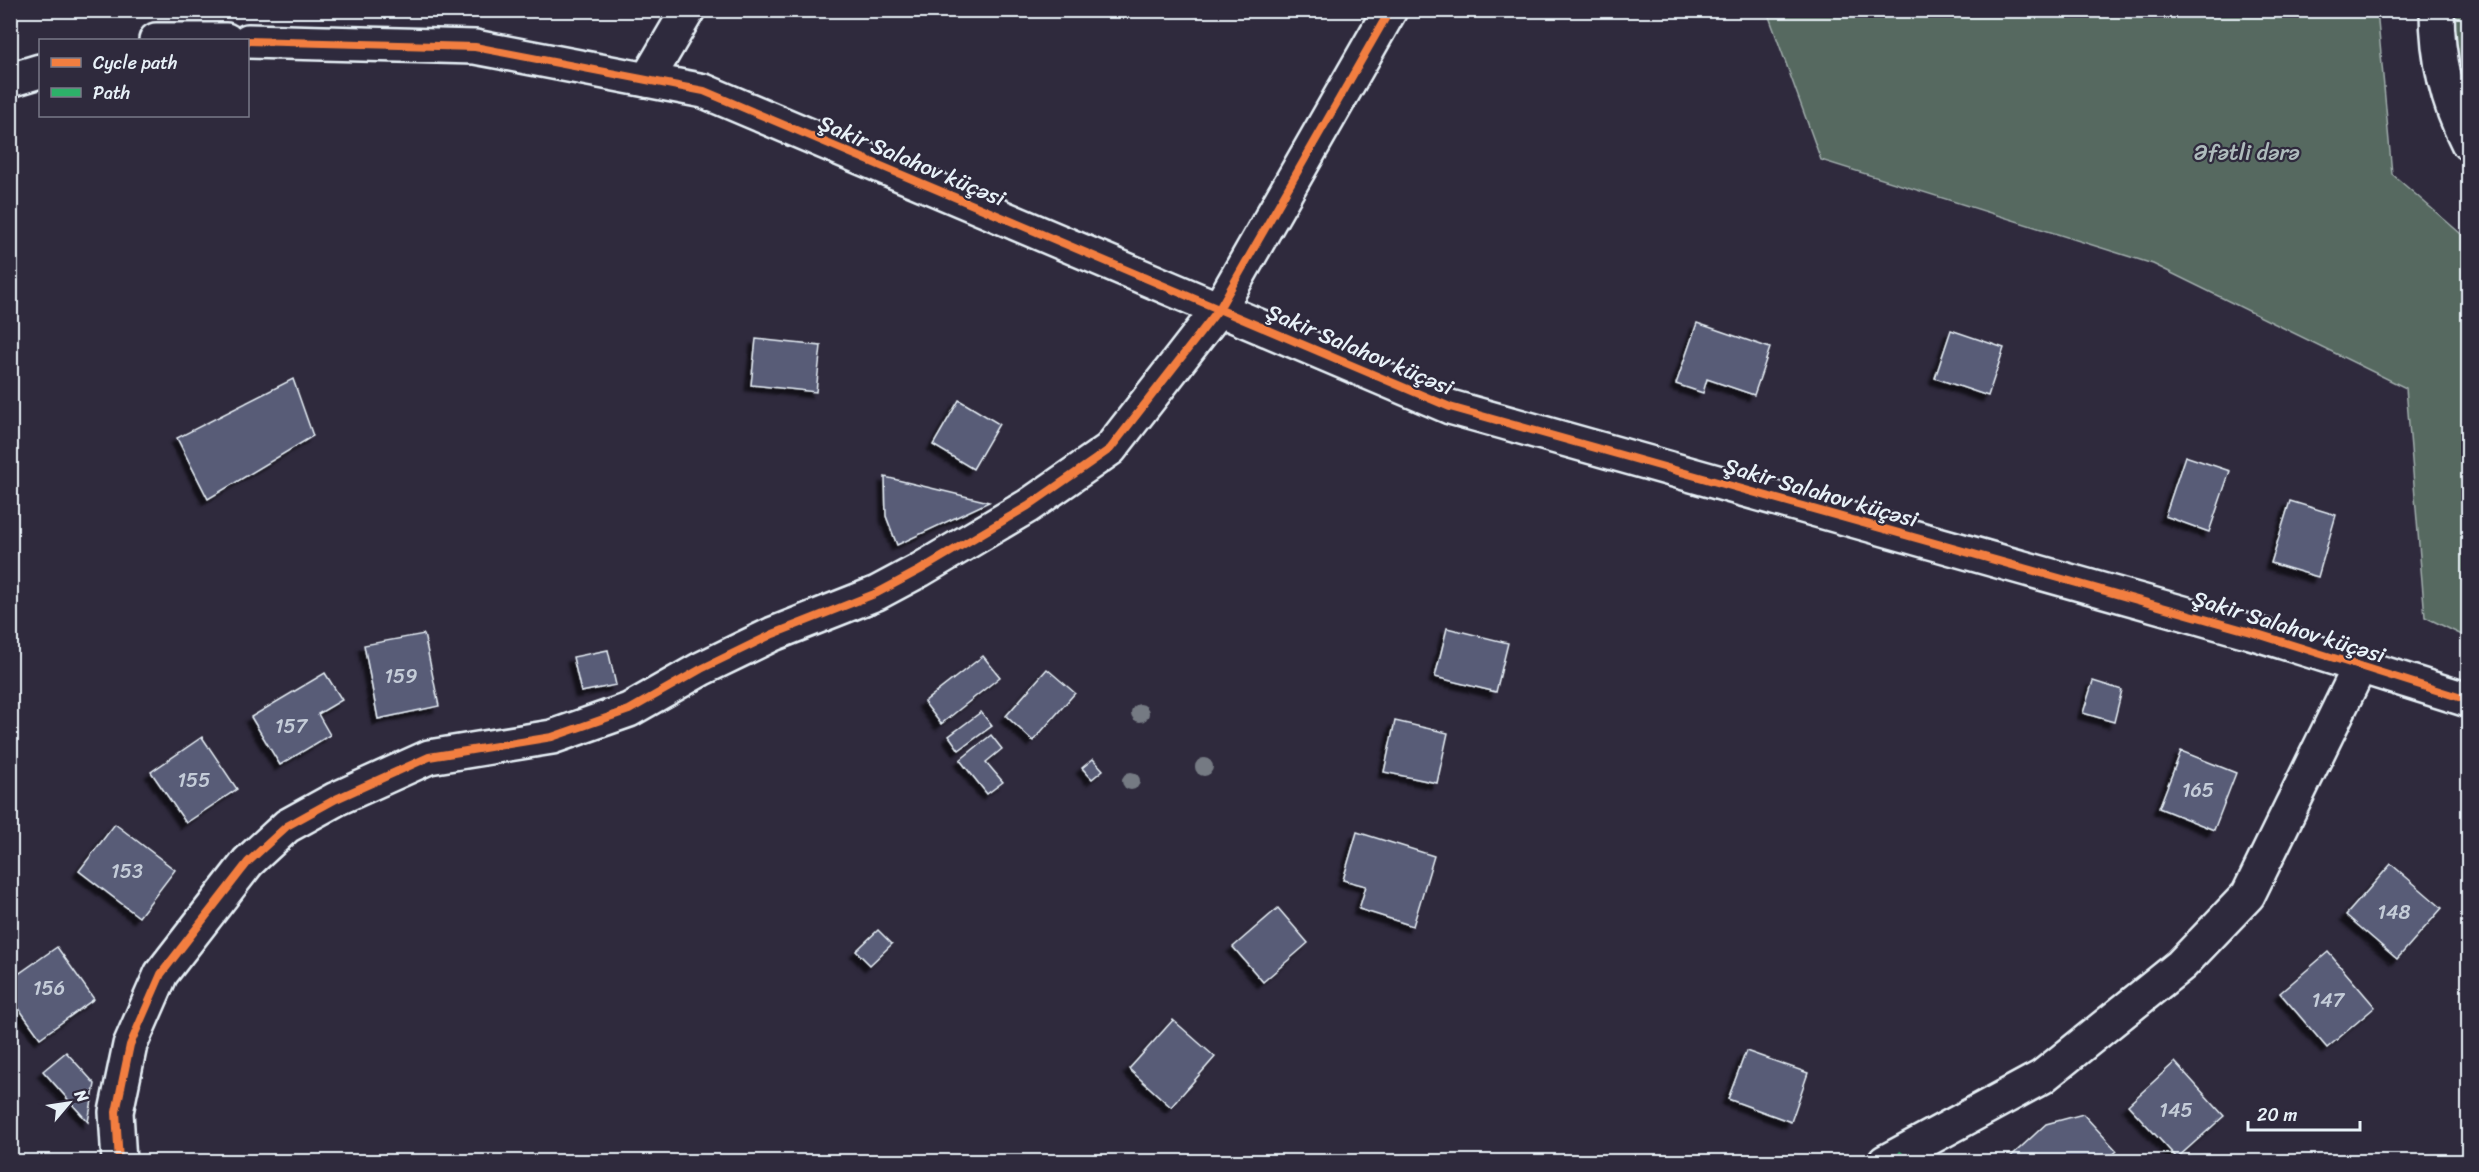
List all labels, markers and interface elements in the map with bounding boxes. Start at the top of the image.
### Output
legend [39,39,249,117]
text: Cycle path [93,47,177,79]
text: Path [93,77,130,109]
street label: Şakir Salahov küçəsi [812,103,1012,218]
park label: Əfətli dərə [2194,133,2300,172]
street label: Şakir Salahov küçəsi [1260,292,1460,407]
street label: Şakir Salahov küçəsi [1719,446,1923,539]
street label: Şakir Salahov küçəsi [2187,579,2391,675]
house number: 159 [384,659,418,694]
house number: 157 [275,709,309,744]
house number: 155 [177,763,211,798]
house number: 165 [2182,773,2214,808]
house number: 153 [111,854,143,889]
house number: 148 [2377,895,2411,930]
house number: 156 [33,971,65,1006]
house number: 147 [2312,983,2346,1018]
north arrow [39,1073,99,1133]
text: N [66,1083,97,1109]
house number: 145 [2159,1093,2193,1128]
scale bar [2248,1094,2360,1132]
text: 20 m [2257,1099,2297,1131]

